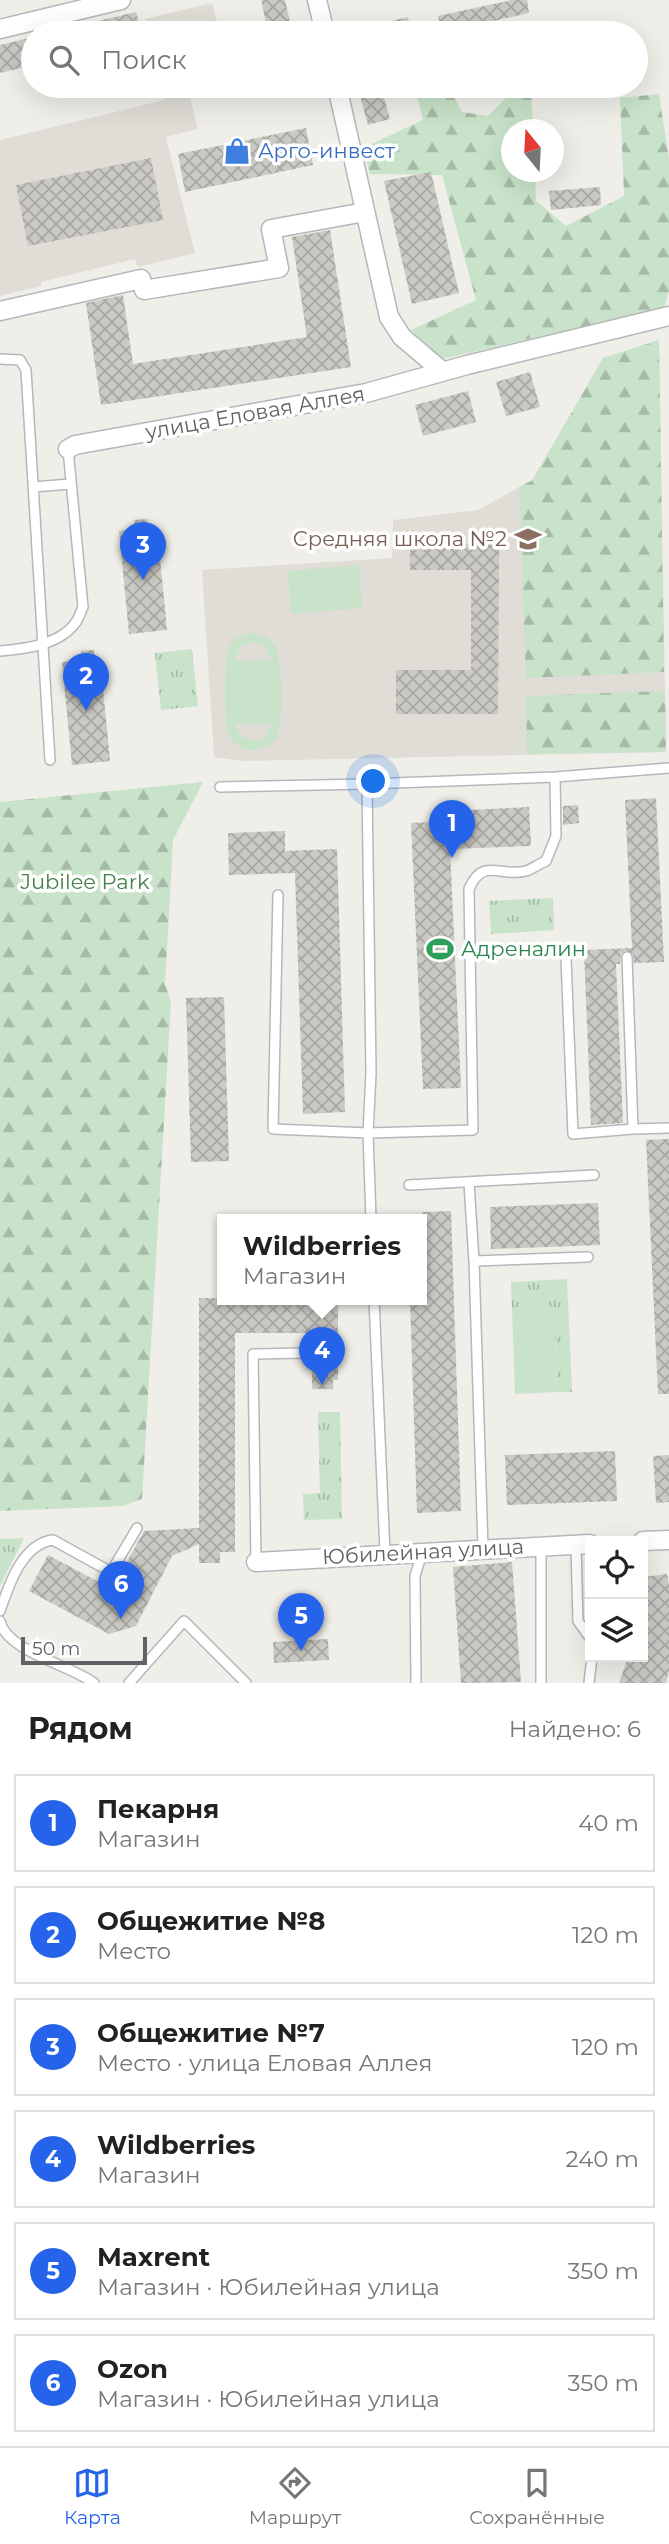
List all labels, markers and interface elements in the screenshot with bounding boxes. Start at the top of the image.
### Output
search box [21,21,648,98]
icon: search [45,41,83,79]
text: Поиск [101,44,187,76]
north arrow [501,119,564,182]
shop icon: Арго-инвест [222,136,252,166]
place label: Арго-инвест [258,138,395,163]
street label: улица Еловая Аллея [142,381,367,444]
pin: 3 [120,522,166,580]
school or university icon: Средняя школа №2 [513,524,543,554]
place label: Средняя школа №2 [293,526,507,551]
pin: 2 [63,653,109,711]
your location [356,764,390,798]
pin: 1 [429,800,475,858]
park label: Jubilee Park [19,869,150,894]
sports icon: Адреналин [425,934,455,964]
place label: Адреналин [461,936,586,961]
popup [217,1214,427,1305]
text: Wildberries [243,1230,401,1262]
text: Магазин [243,1262,346,1290]
pin: 4 [299,1327,345,1385]
street label: Юбилейная улица [321,1534,525,1569]
map controls [585,1536,648,1662]
button: locate [585,1536,648,1599]
pin: 6 [98,1561,144,1619]
pin: 5 [278,1593,324,1651]
button: layers [585,1599,648,1662]
scale bar [21,1634,147,1666]
text: 50 m [32,1637,80,1660]
text: Рядом [28,1710,133,1747]
text: Найдено: 6 [509,1715,641,1743]
text: Пекарня [97,1793,219,1825]
text: 1 [48,1809,58,1837]
text: 40 m [578,1809,639,1837]
text: Магазин [97,1825,201,1853]
text: Общежитие №8 [97,1905,325,1937]
text: 2 [46,1921,60,1949]
text: 120 m [572,1921,639,1949]
text: Место [97,1937,171,1965]
text: Общежитие №7 [97,2017,325,2049]
text: 3 [46,2033,60,2061]
text: 120 m [572,2033,639,2061]
text: Место · улица Еловая Аллея [97,2049,432,2077]
text: Wildberries [97,2129,255,2161]
text: 4 [45,2145,61,2173]
text: 240 m [566,2145,639,2173]
text: Магазин [97,2161,201,2189]
text: Maxrent [97,2241,210,2273]
text: 5 [46,2257,60,2285]
text: 350 m [568,2257,639,2285]
text: Магазин · Юбилейная улица [97,2273,440,2301]
text: Ozon [97,2353,168,2385]
text: 6 [46,2369,60,2397]
text: 350 m [568,2369,639,2397]
text: Магазин · Юбилейная улица [97,2385,440,2413]
tab: Карта [64,2464,121,2529]
tab: Маршрут [249,2464,341,2529]
tab: Сохранённые [469,2464,605,2529]

